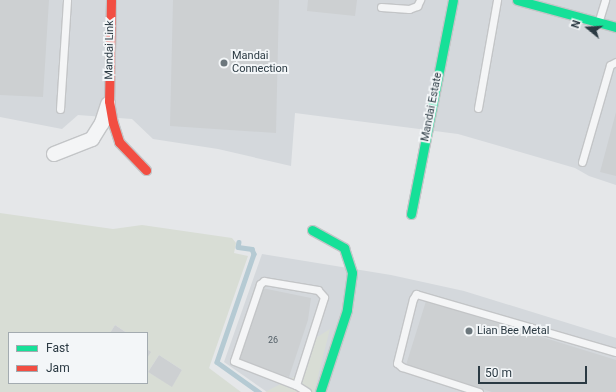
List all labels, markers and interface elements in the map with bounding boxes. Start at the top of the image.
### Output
north arrow [568,8,608,48]
text: N [569,18,583,30]
street label: Mandai Link [103,20,117,80]
place label: Mandai Connection [232,50,288,76]
marker: Mandai Connection [219,58,229,68]
street label: Mandai Estate [419,71,445,143]
place label: Lian Bee Metal [477,324,549,338]
marker: Lian Bee Metal [464,326,474,336]
legend [8,332,148,384]
house number: 26 [268,335,278,345]
text: Fast [46,341,69,355]
scale bar [480,358,589,384]
text: Jam [46,361,70,375]
text: 50 m [485,366,512,380]

